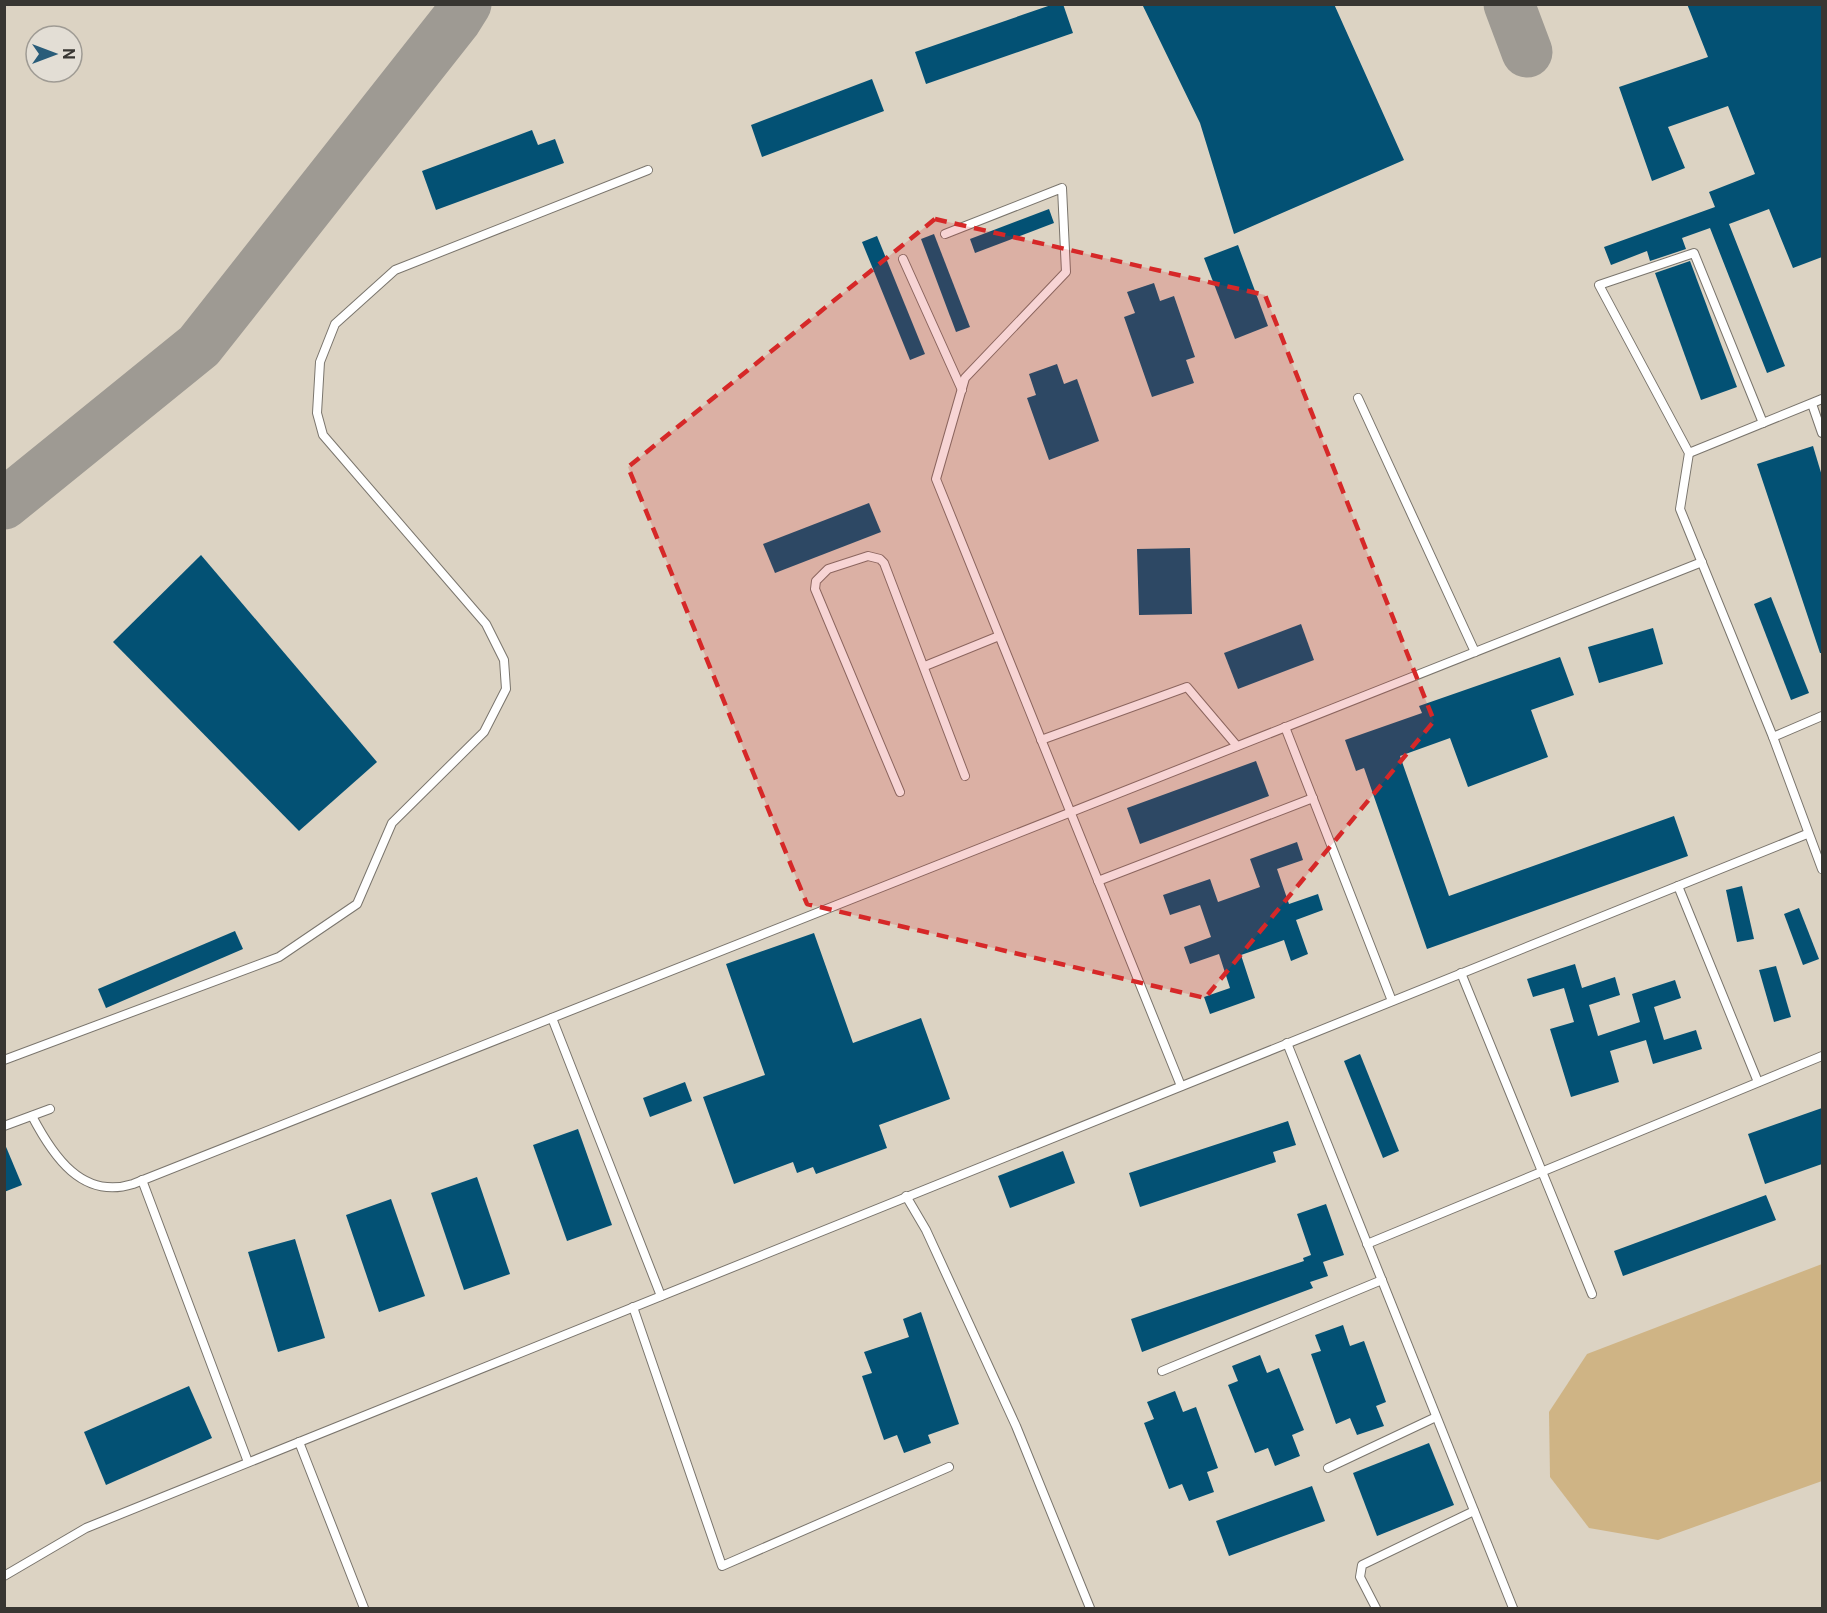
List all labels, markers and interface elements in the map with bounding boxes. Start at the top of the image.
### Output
north arrow [24,24,84,84]
text: N [59,48,78,60]

